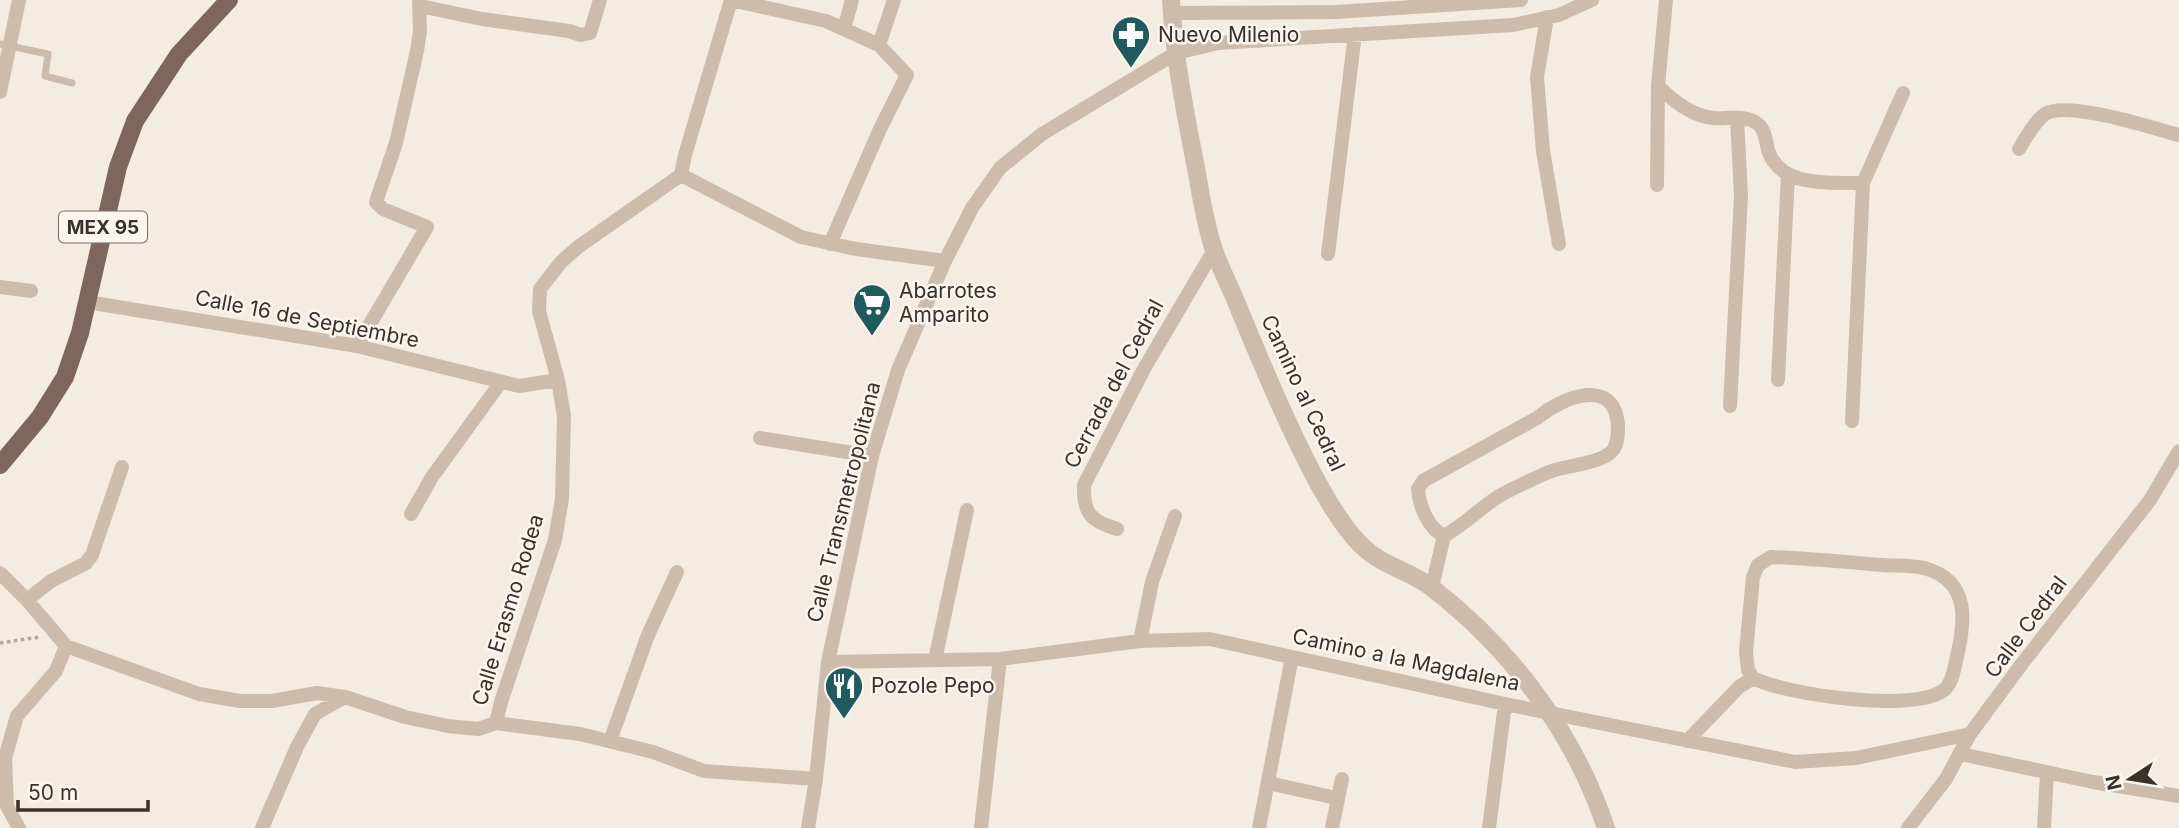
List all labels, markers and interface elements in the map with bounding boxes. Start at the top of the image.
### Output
pharmacy icon: Nuevo Milenio [1110,14,1152,69]
place label: Nuevo Milenio [1158,22,1299,47]
road number: MEX 95 [59,212,147,243]
place label: Abarrotes Amparito [899,278,997,327]
supermarket icon: Abarrotes Amparito [851,282,893,337]
street label: Calle 16 de Septiembre [193,285,421,353]
street label: Cerrada del Cedral [1059,295,1169,472]
street label: Camino al Cedral [1256,311,1351,475]
street label: Calle Transmetropolitana [801,379,886,625]
street label: Calle Erasmo Rodea [467,511,549,708]
street label: Calle Cedral [1979,571,2072,682]
street label: Camino a la Magdalena [1290,623,1522,696]
restaurant icon: Pozole Pepo [823,665,865,720]
place label: Pozole Pepo [871,673,995,698]
north arrow [2095,744,2165,814]
scale bar [18,768,147,812]
text: N [2101,773,2127,792]
text: 50 m [28,780,78,805]

